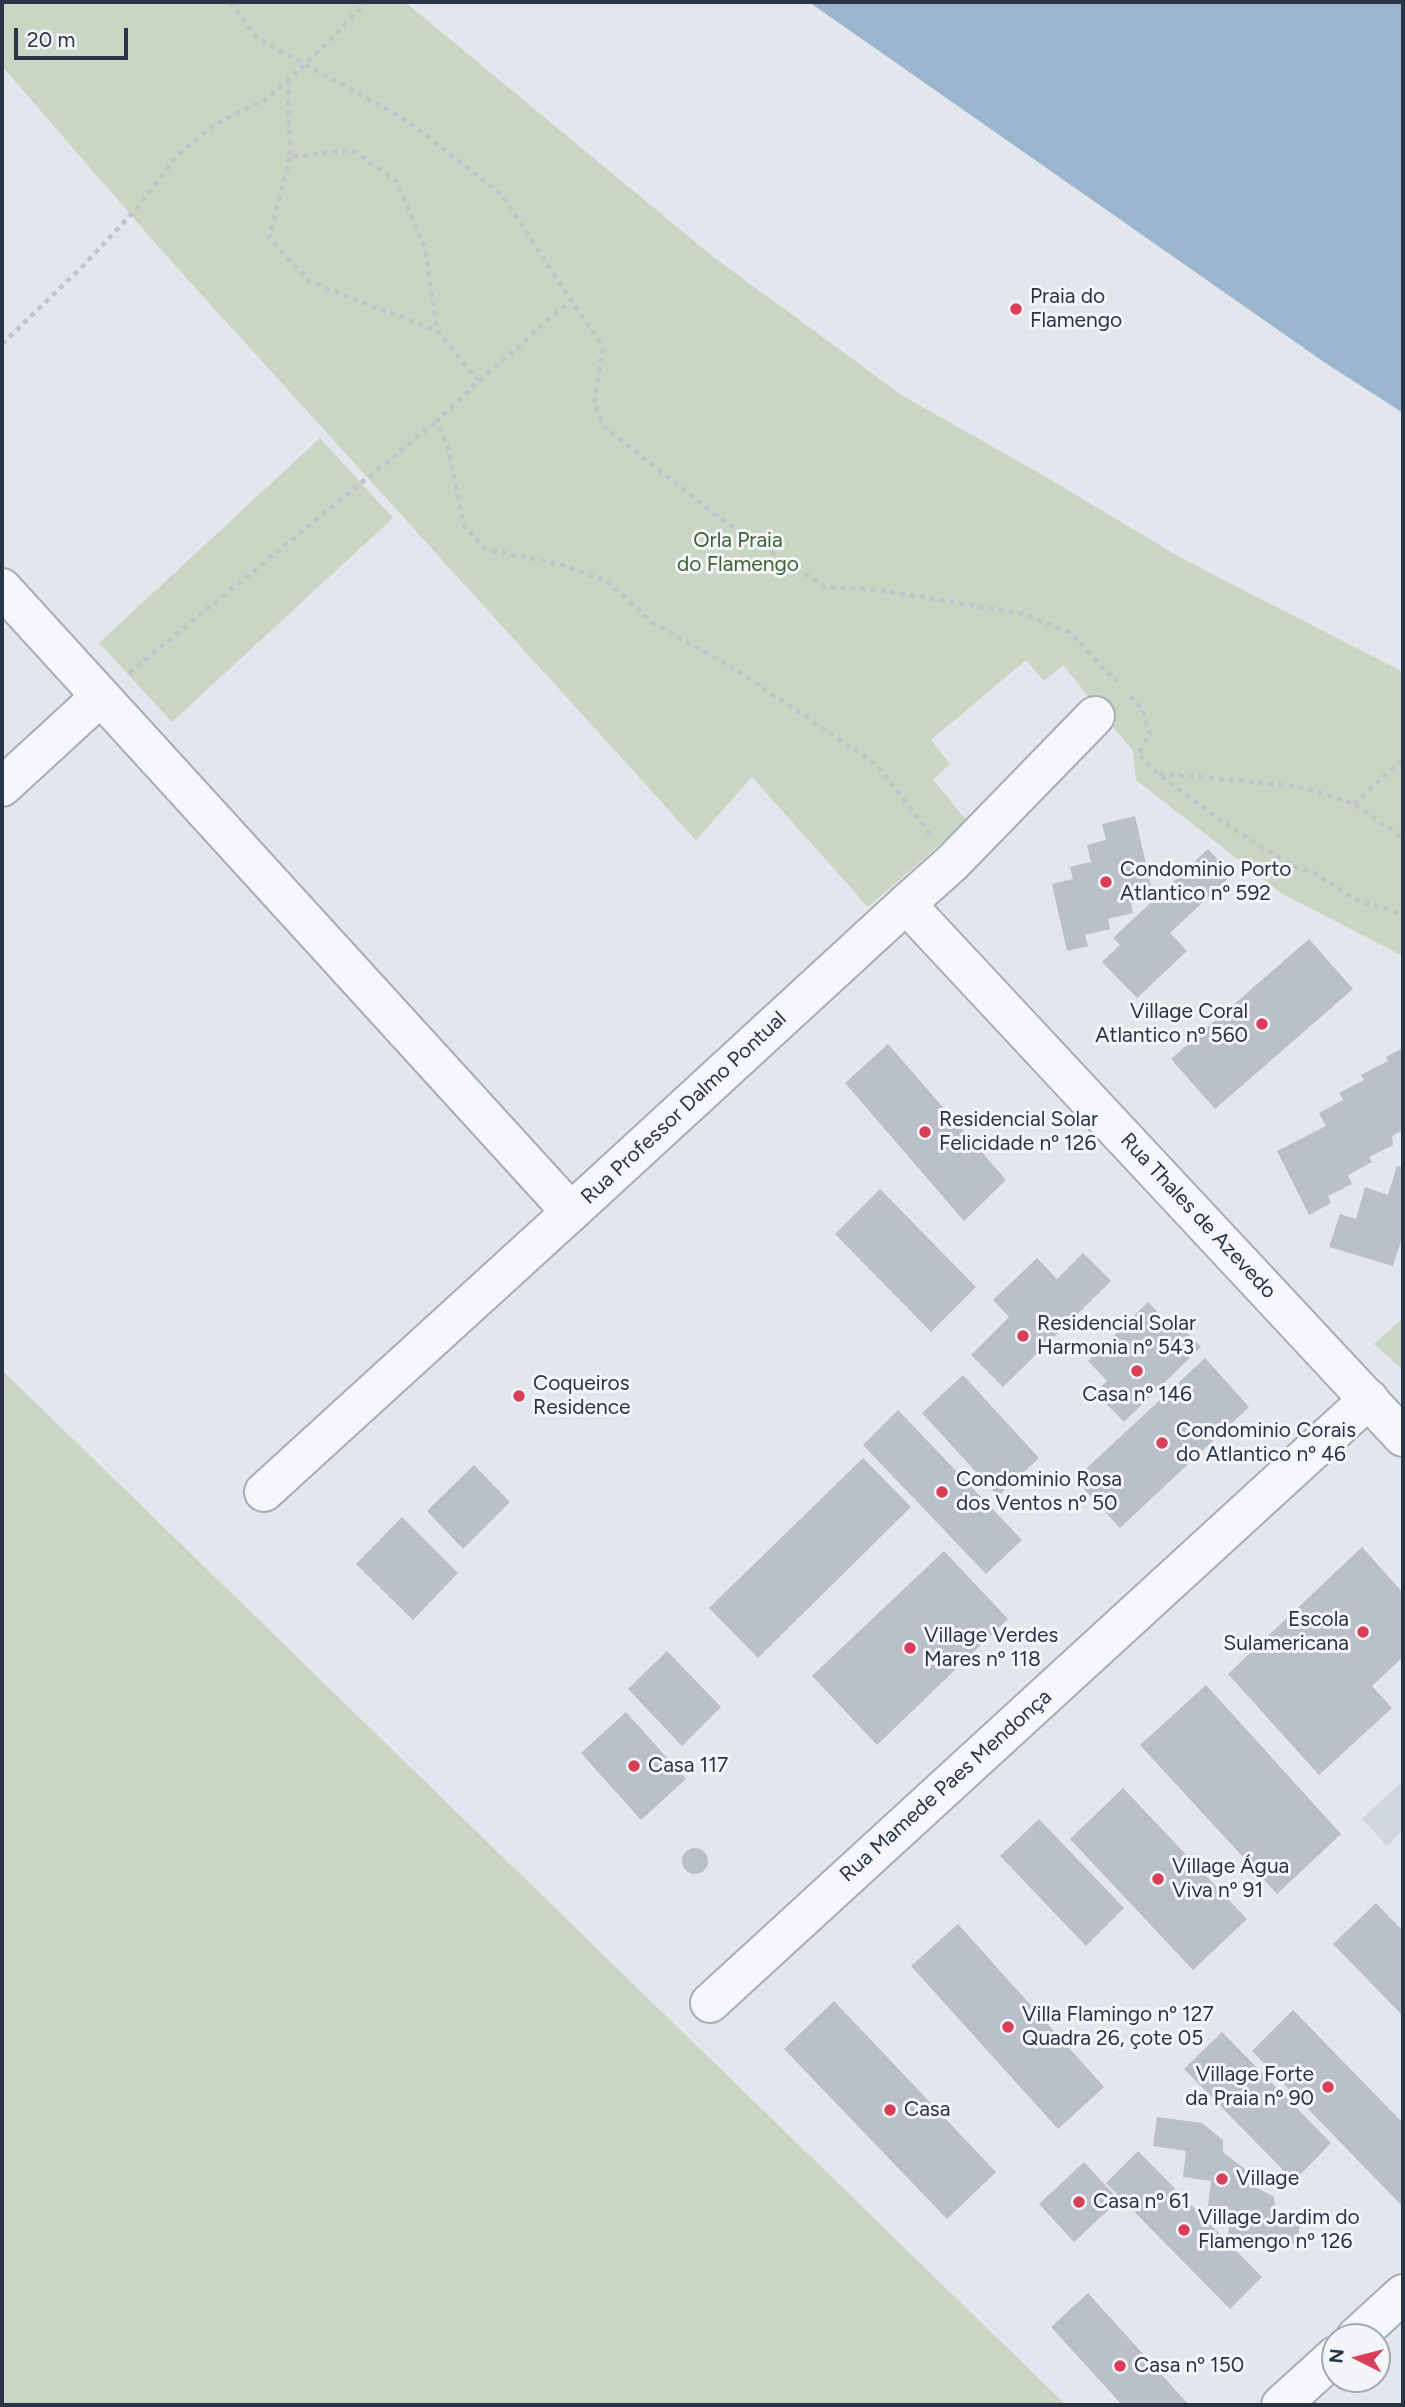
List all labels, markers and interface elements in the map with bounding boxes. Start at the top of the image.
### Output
scale bar [18,14,131,58]
text: 20 m [27,27,75,52]
place label: Praia do Flamengo [1030,284,1122,334]
marker: Praia do Flamengo [1008,301,1024,317]
park label: Orla Praia do Flamengo [677,528,799,578]
place label: Condominio Porto Atlantico nº 592 [1120,857,1292,907]
marker: Condominio Porto Atlantico nº 592 [1098,874,1114,890]
place label: Village Coral Atlantico nº 560 [1095,999,1248,1049]
street label: Rua Professor Dalmo Pontual [576,1006,792,1210]
marker: Village Coral Atlantico nº 560 [1254,1016,1270,1032]
place label: Residencial Solar Felicidade nº 126 [939,1107,1098,1157]
marker: Residencial Solar Felicidade nº 126 [917,1124,933,1140]
street label: Rua Thales de Azevedo [1115,1128,1281,1304]
place label: Residencial Solar Harmonia nº 543 [1037,1311,1196,1361]
marker: Residencial Solar Harmonia nº 543 [1015,1328,1031,1344]
marker: Casa nº 146 [1129,1363,1145,1379]
place label: Coqueiros Residence [533,1371,631,1421]
place label: Casa nº 146 [1082,1382,1192,1408]
marker: Coqueiros Residence [511,1388,527,1404]
place label: Condominio Corais do Atlantico nº 46 [1176,1418,1356,1468]
marker: Condominio Corais do Atlantico nº 46 [1154,1435,1170,1451]
place label: Condominio Rosa dos Ventos nº 50 [956,1467,1122,1517]
marker: Condominio Rosa dos Ventos nº 50 [934,1484,950,1500]
place label: Escola Sulamericana [1223,1607,1349,1657]
place label: Village Verdes Mares nº 118 [924,1623,1058,1673]
marker: Escola Sulamericana [1355,1624,1371,1640]
marker: Village Verdes Mares nº 118 [902,1640,918,1656]
street label: Rua Mamede Paes Mendonça [835,1684,1057,1888]
place label: Casa 117 [648,1753,728,1779]
marker: Casa 117 [626,1758,642,1774]
place label: Village Água Viva nº 91 [1172,1854,1289,1904]
marker: Village Água Viva nº 91 [1150,1871,1166,1887]
place label: Villa Flamingo nº 127 Quadra 26, çote 05 [1022,2002,1214,2052]
marker: Villa Flamingo nº 127 Quadra 26, çote 05 [1000,2019,1016,2035]
place label: Village Forte da Praia nº 90 [1185,2062,1314,2112]
marker: Village Forte da Praia nº 90 [1320,2079,1336,2095]
place label: Casa [904,2097,950,2123]
marker: Casa [882,2102,898,2118]
place label: Village [1236,2166,1299,2192]
marker: Village [1214,2171,1230,2187]
place label: Casa nº 61 [1093,2189,1190,2215]
marker: Casa nº 61 [1071,2194,1087,2210]
place label: Village Jardim do Flamengo nº 126 [1198,2205,1360,2255]
marker: Village Jardim do Flamengo nº 126 [1176,2222,1192,2238]
north arrow [1321,2323,1391,2393]
text: N [1324,2347,1349,2364]
place label: Casa nº 150 [1134,2353,1244,2379]
marker: Casa nº 150 [1112,2358,1128,2374]

